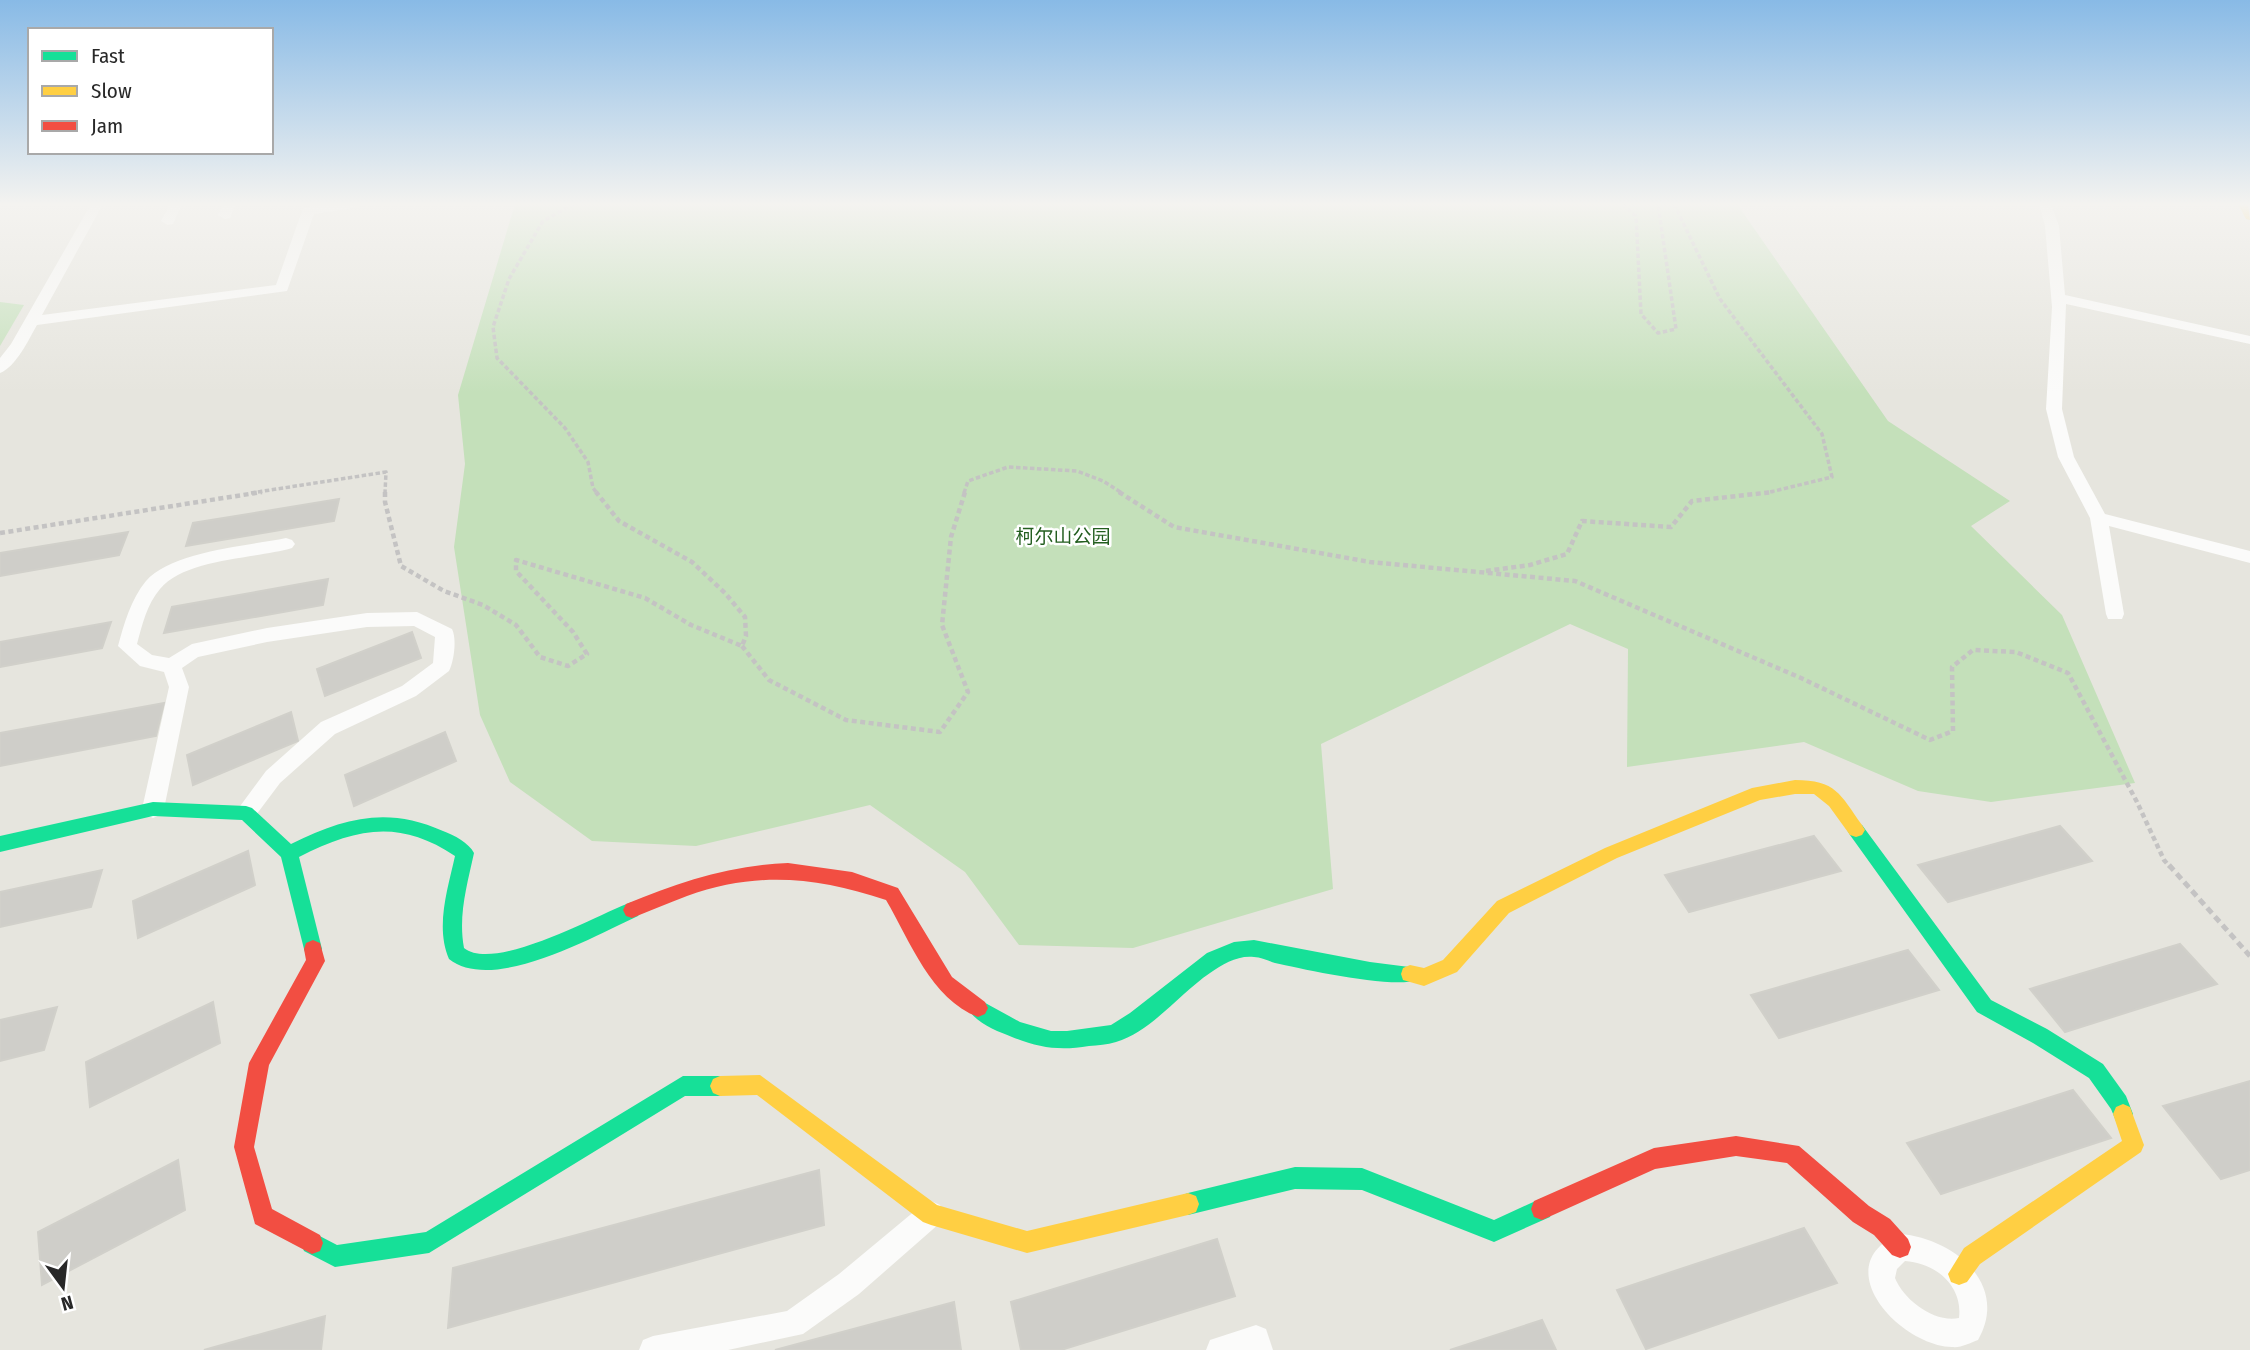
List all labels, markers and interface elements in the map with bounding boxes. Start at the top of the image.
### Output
legend [28,28,273,154]
text: Fast [91,43,125,69]
text: Slow [91,78,132,104]
text: Jam [91,113,123,139]
park label: 柯尔山公园 [1015,525,1111,548]
north arrow [28,1252,98,1322]
text: N [59,1290,76,1316]

